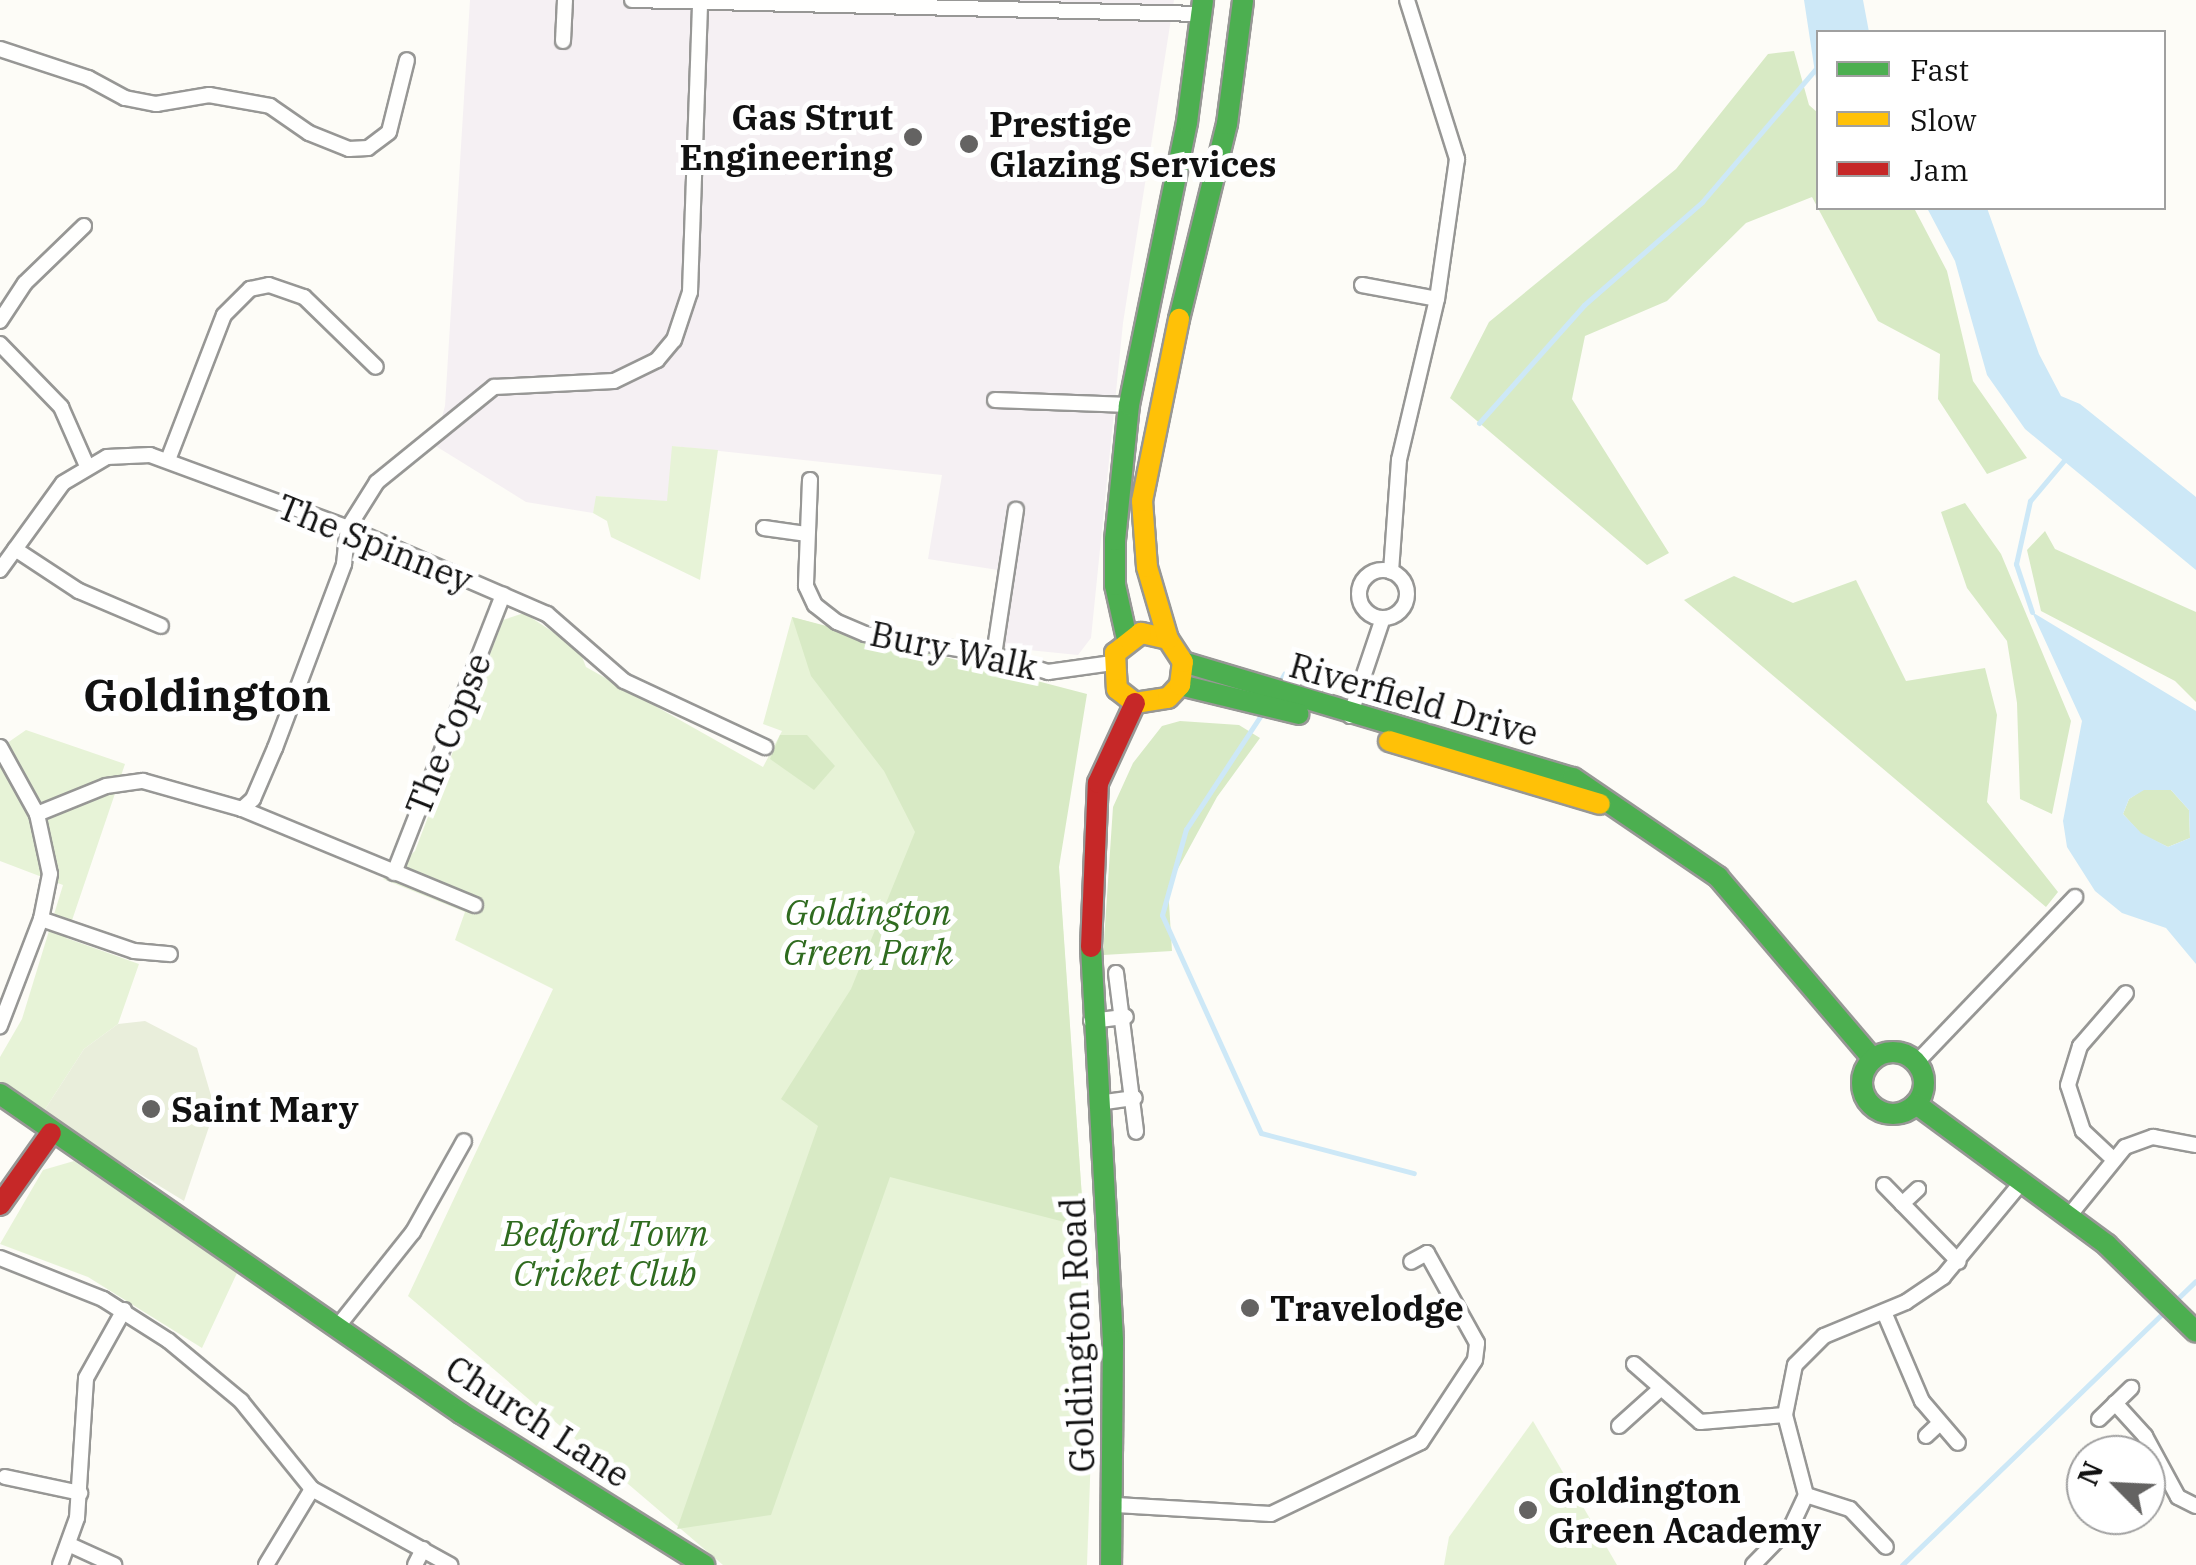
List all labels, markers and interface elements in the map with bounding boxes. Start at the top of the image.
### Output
legend [1816,30,2166,210]
text: Fast [1910,50,1969,89]
place label: Gas Strut Engineering [680,96,893,178]
text: Slow [1910,100,1977,139]
place label: Prestige Glazing Services [989,103,1277,185]
marker: Gas Strut Engineering [902,126,924,148]
marker: Prestige Glazing Services [958,133,980,155]
text: Jam [1910,150,1969,189]
street label: The Spinney [271,485,479,601]
street label: Bury Walk [867,612,1041,688]
street label: Riverfield Drive [1285,643,1543,755]
street label: The Copse [397,647,499,821]
district label: Goldington [83,668,331,722]
park label: Goldington Green Park [783,891,953,973]
place label: Saint Mary [171,1088,359,1130]
marker: Saint Mary [140,1098,162,1120]
street label: Goldington Road [1051,1197,1103,1473]
park label: Bedford Town Cricket Club [502,1212,708,1294]
place label: Travelodge [1270,1287,1464,1329]
marker: Travelodge [1239,1297,1261,1319]
street label: Church Lane [438,1346,638,1496]
north arrow [2066,1435,2166,1535]
text: N [2069,1456,2111,1491]
place label: Goldington Green Academy [1548,1469,1821,1551]
marker: Goldington Green Academy [1517,1499,1539,1521]

